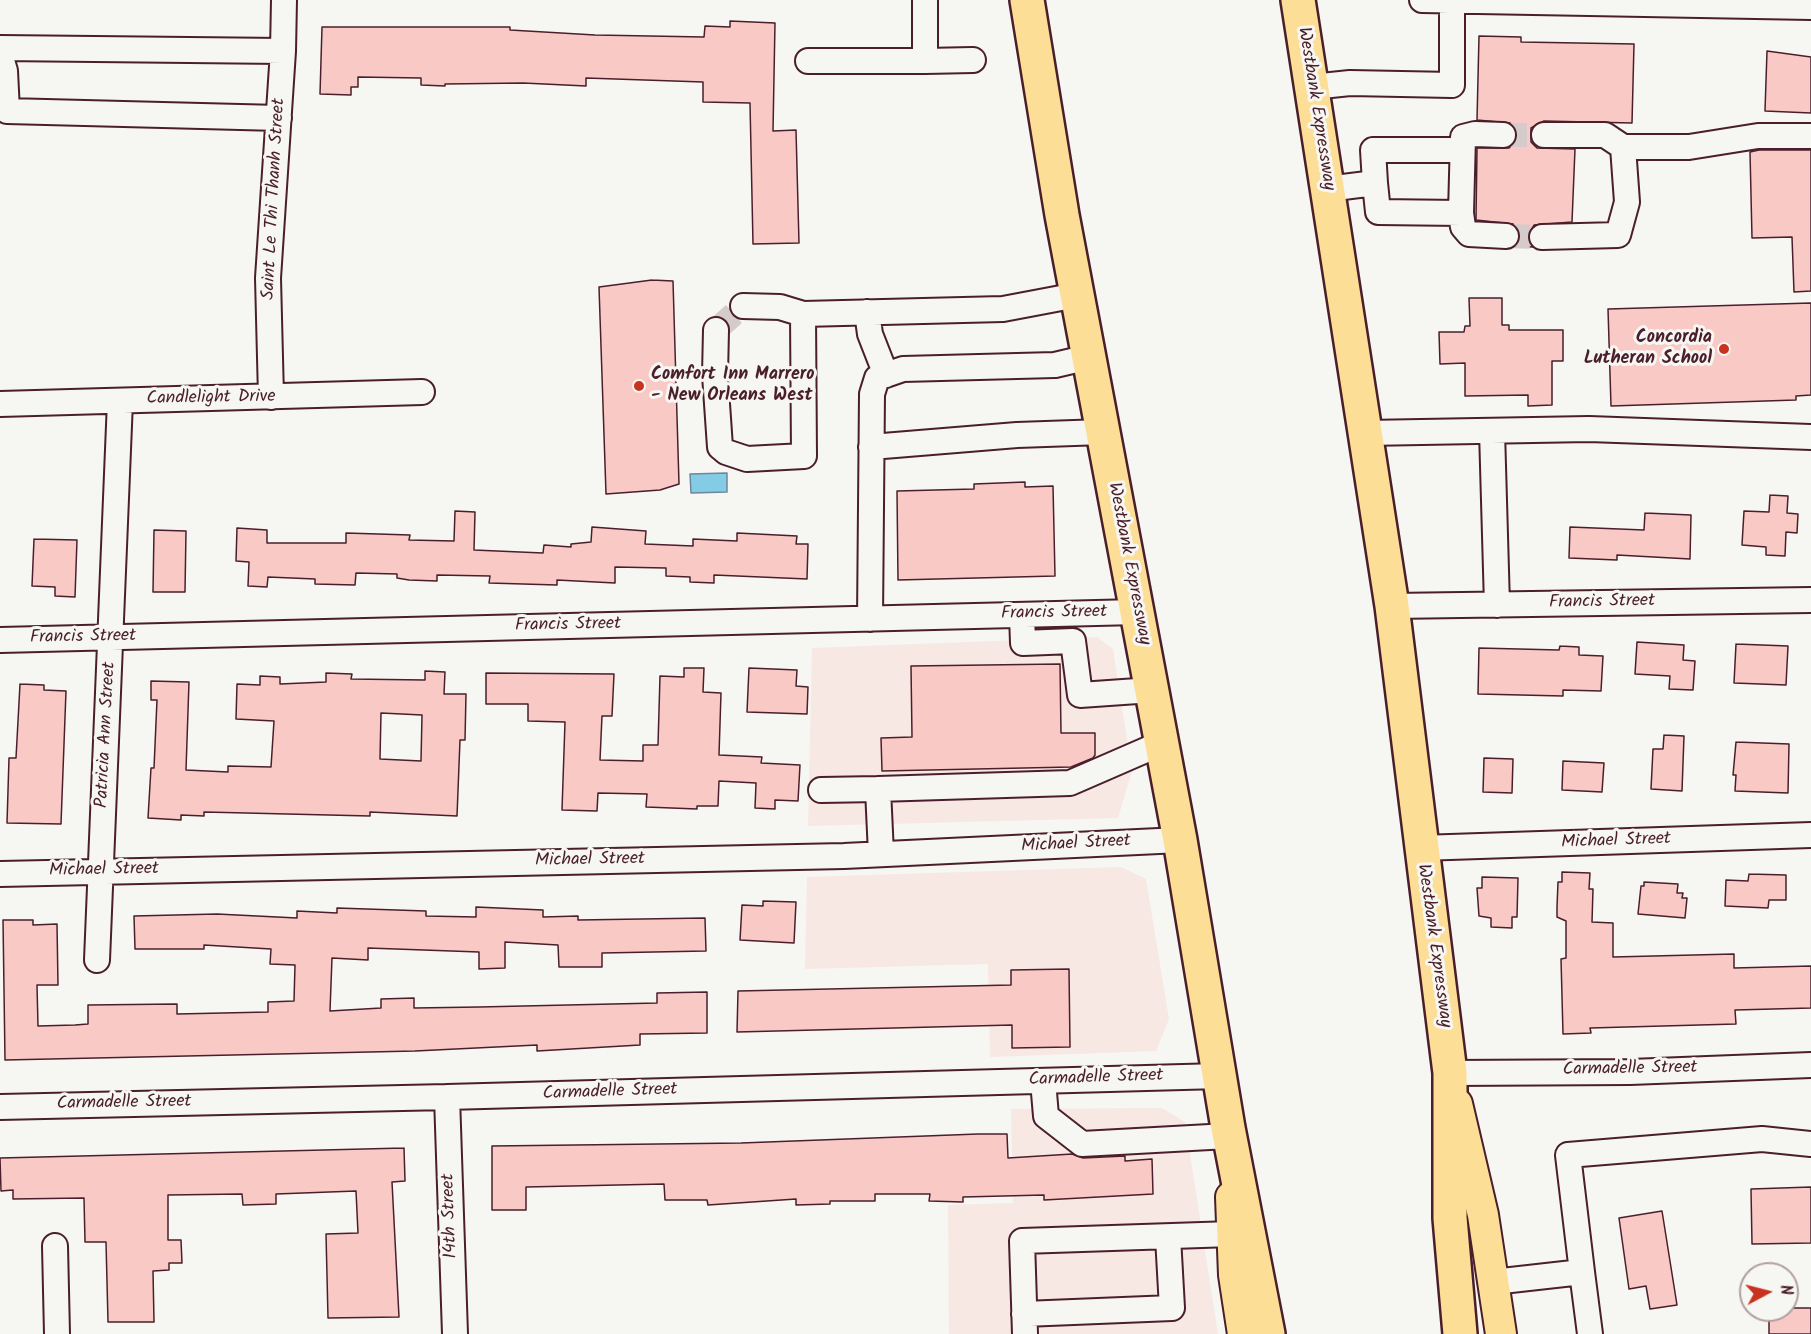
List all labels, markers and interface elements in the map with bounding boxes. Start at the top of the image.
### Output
street label: Westbank Expressway [1291,26,1339,192]
street label: Saint Le Thi Thanh Street [259,98,291,300]
place label: Concordia Lutheran School [1584,328,1712,370]
marker: Concordia Lutheran School [1717,342,1731,356]
place label: Comfort Inn Marrero - New Orleans West [651,365,814,407]
marker: Comfort Inn Marrero - New Orleans West [632,379,646,393]
street label: Candlelight Drive [146,387,276,411]
street label: Westbank Expressway [1102,481,1154,647]
street label: Francis Street [1549,591,1655,615]
street label: Francis Street [1001,602,1107,626]
street label: Francis Street [515,614,621,638]
street label: Francis Street [30,626,136,650]
street label: Patricia Ann Street [92,661,122,809]
street label: Michael Street [1561,829,1671,855]
street label: Michael Street [1021,831,1131,859]
street label: Michael Street [535,849,645,873]
street label: Michael Street [49,859,159,883]
street label: Westbank Expressway [1411,863,1455,1029]
street label: Carmadelle Street [1562,1058,1698,1082]
street label: Carmadelle Street [1028,1066,1164,1092]
street label: Carmadelle Street [542,1080,678,1106]
street label: Carmadelle Street [56,1092,192,1116]
street label: 14th Street [439,1173,463,1259]
north arrow [1739,1262,1799,1322]
text: N [1772,1283,1798,1297]

